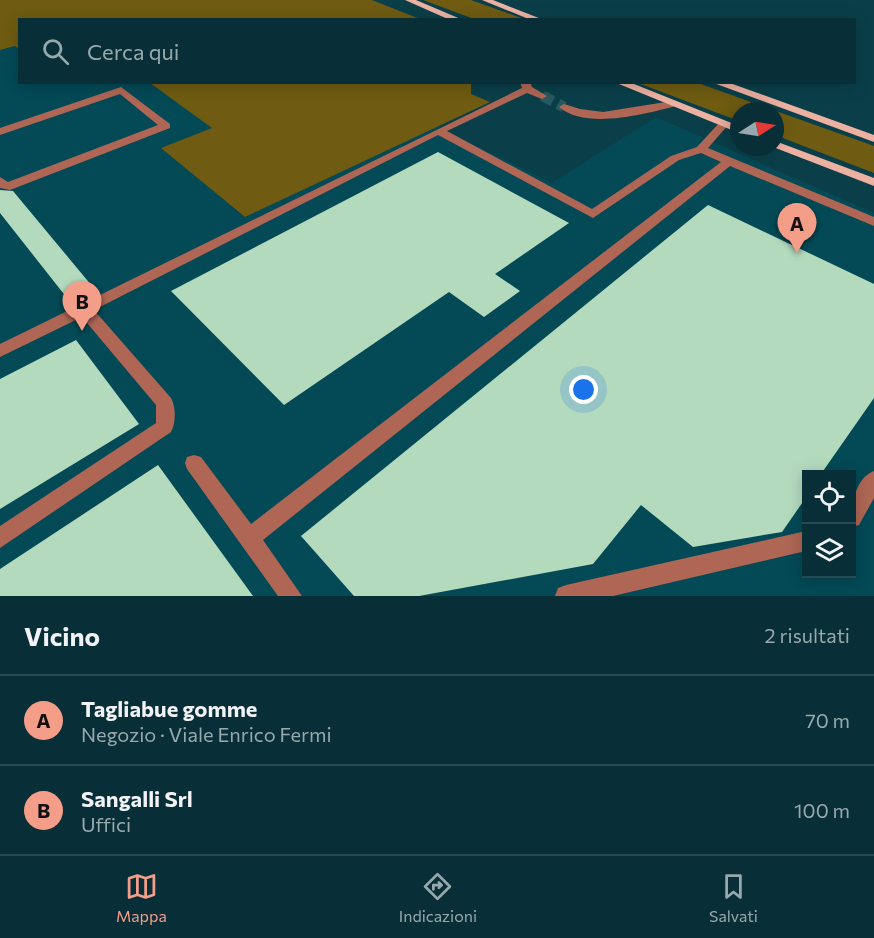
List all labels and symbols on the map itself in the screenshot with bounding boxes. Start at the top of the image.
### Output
north arrow [730,102,784,156]
pin: A [778,204,816,253]
pin: B [62,282,101,331]
your location [569,375,598,404]

